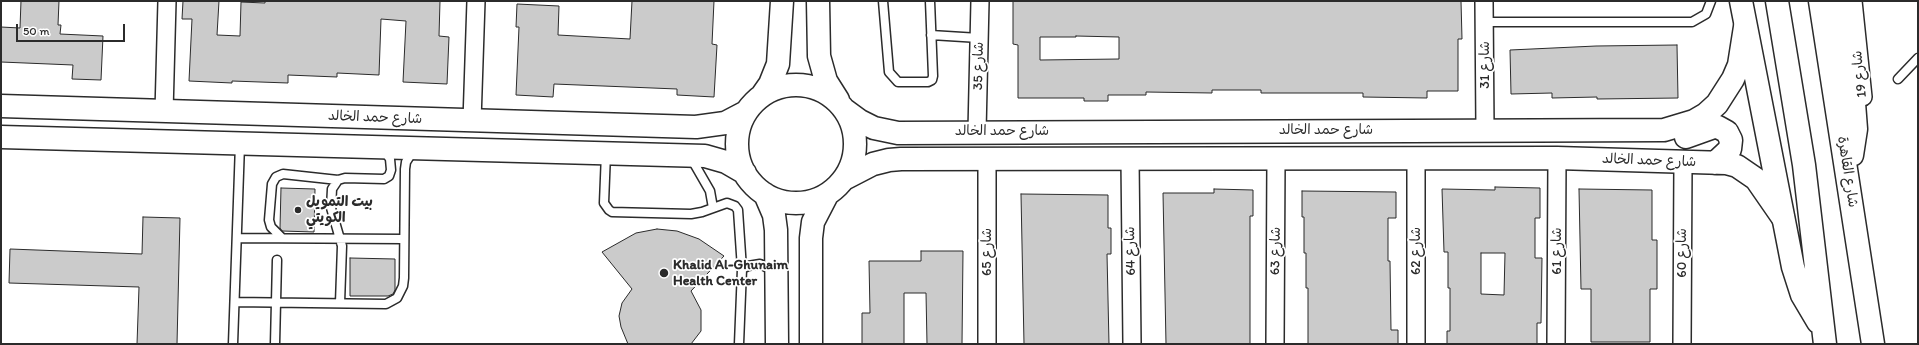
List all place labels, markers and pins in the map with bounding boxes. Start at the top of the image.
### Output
place label: بيت التمويل الكويتي [306,194,373,226]
marker: بيت التمويل الكويتي [293,205,303,215]
place label: Khalid Al-Ghunaim Health Center [673,257,788,290]
marker: Khalid Al-Ghunaim Health Center [658,267,670,279]

